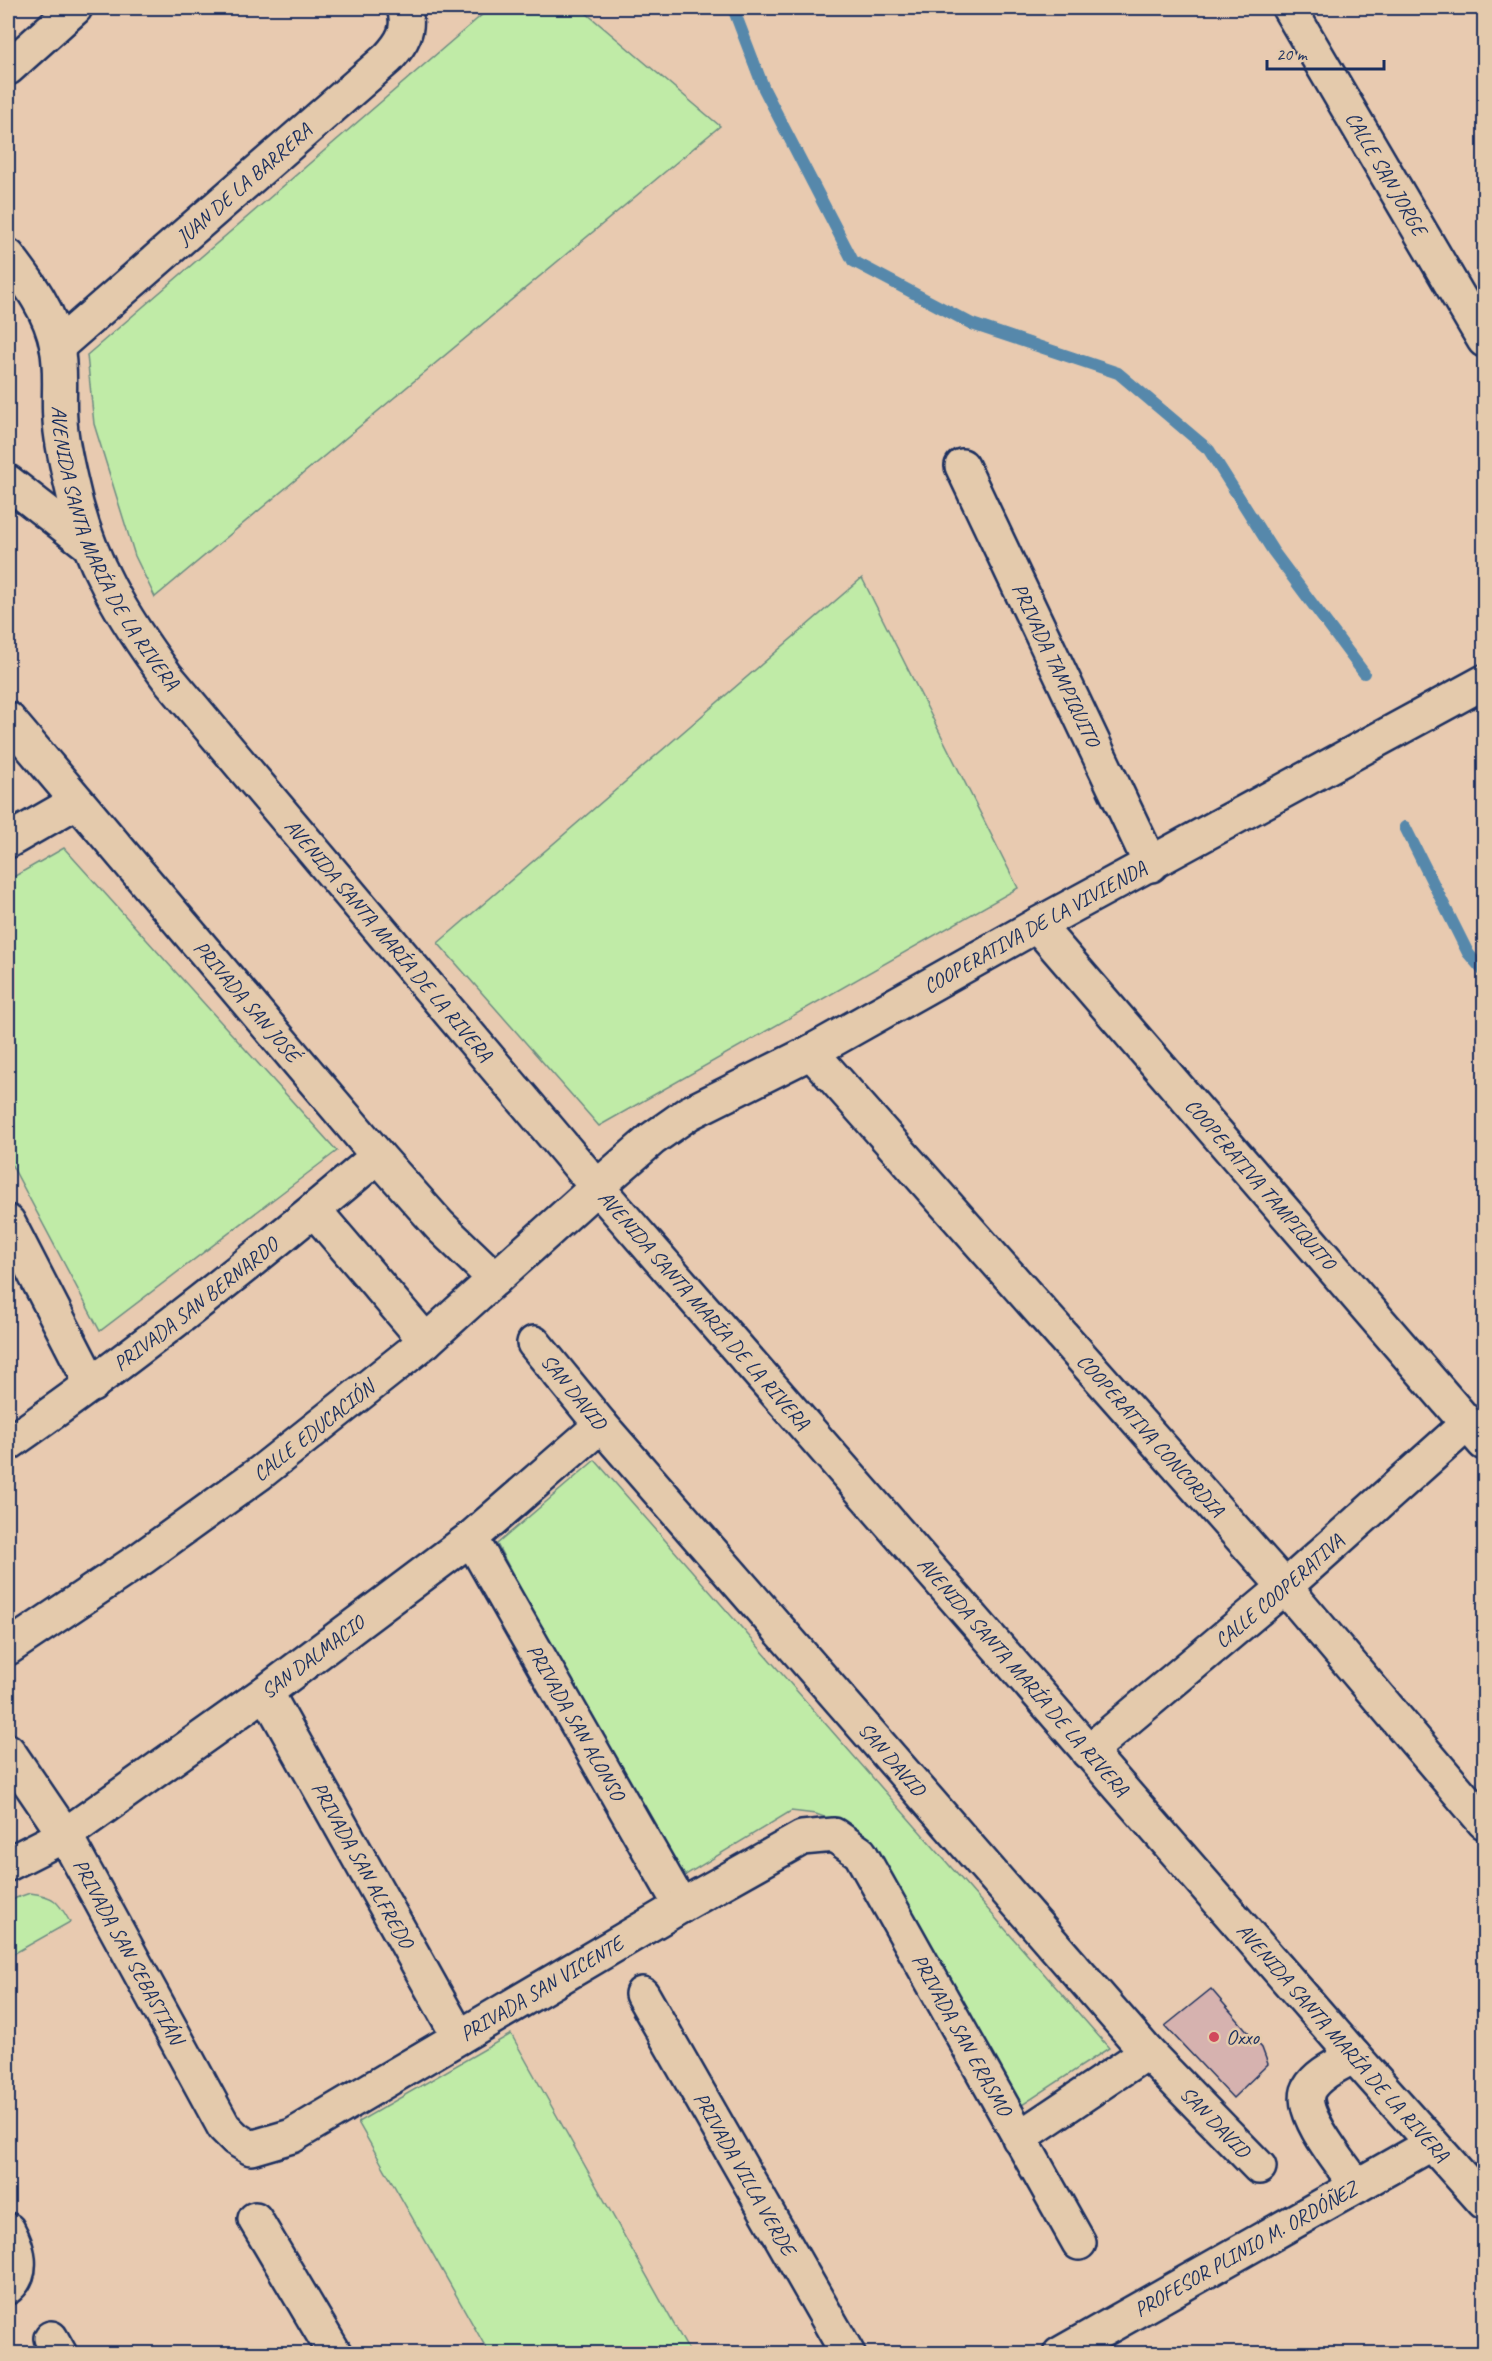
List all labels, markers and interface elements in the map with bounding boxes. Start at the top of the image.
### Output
scale bar [1267,33,1384,71]
text: 20 m [1276,43,1309,65]
street label: CALLE SAN JORGE [1340,107,1434,242]
street label: JUAN DE LA BARRERA [170,117,318,251]
street label: AVENIDA SANTA MARÍA DE LA RIVERA [46,406,185,695]
street label: PRIVADA TAMPIQUITO [1006,579,1107,753]
street label: AVENIDA SANTA MARÍA DE LA RIVERA [279,813,499,1067]
street label: COOPERATIVA DE LA VIVIENDA [919,855,1151,999]
street label: PRIVADA SAN JOSÉ [188,935,308,1070]
street label: COOPERATIVA TAMPIQUITO [1180,1093,1343,1277]
street label: AVENIDA SANTA MARÍA DE LA RIVERA [593,1185,816,1435]
street label: PRIVADA SAN BERNARDO [108,1230,285,1377]
street label: COOPERATIVA CONCORDIA [1071,1348,1231,1523]
street label: SAN DAVID [535,1349,614,1436]
street label: CALLE EDUCACIÓN [248,1372,382,1487]
street label: CALLE COOPERATIVA [1209,1528,1349,1653]
street label: AVENIDA SANTA MARÍA DE LA RIVERA [912,1551,1135,1802]
street label: SAN DALMACIO [256,1608,372,1704]
street label: PRIVADA SAN ALONSO [521,1640,632,1807]
street label: SAN DAVID [853,1717,933,1803]
street label: PRIVADA SAN ALFREDO [306,1777,421,1955]
street label: PRIVADA SAN SEBASTIÁN [67,1854,191,2052]
street label: AVENIDA SANTA MARÍA DE LA RIVERA [1231,1918,1455,2167]
street label: PRIVADA SAN VICENTE [455,1929,630,2047]
street label: PRIVADA SAN ERASMO [906,1949,1019,2122]
place label: Oxxo [1226,2024,1260,2050]
marker: Oxxo [1207,2030,1221,2044]
street label: SAN DAVID [1174,2081,1257,2165]
street label: PRIVADA VILLA VERDE [688,2088,803,2262]
street label: PROFESOR PLINIO M. ORDÓÑEZ [1129,2174,1364,2322]

